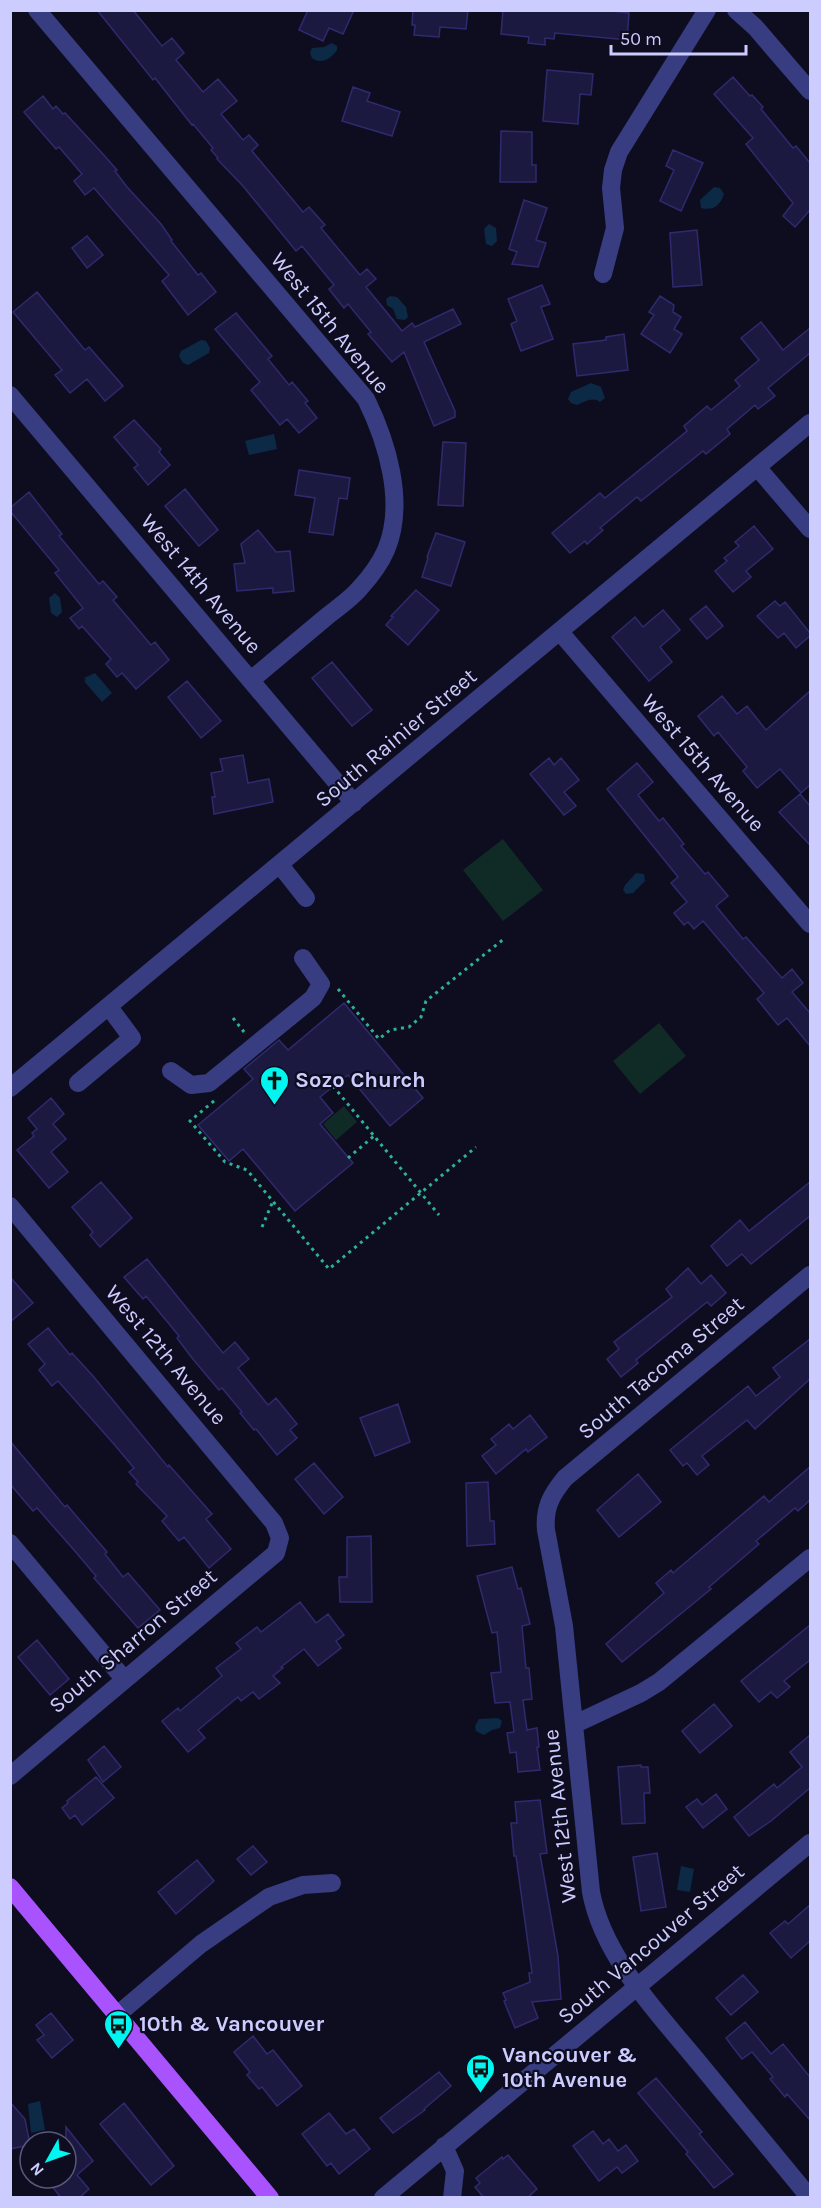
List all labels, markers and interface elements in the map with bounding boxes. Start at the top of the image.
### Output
scale bar [611,18,746,56]
text: 50 m [620,28,662,50]
street label: West 15th Avenue [265,247,395,399]
street label: West 14th Avenue [135,509,267,659]
street label: South Rainier Street [310,663,482,813]
street label: West 15th Avenue [636,689,770,837]
church icon: Sozo Church [258,1064,290,1106]
place label: Sozo Church [295,1067,426,1093]
street label: West 12th Avenue [100,1280,232,1430]
street label: South Tacoma Street [573,1291,749,1445]
street label: South Sharron Street [44,1563,222,1719]
street label: West 12th Avenue [538,1728,582,1904]
street label: South Vancouver Street [553,1858,749,2030]
bus stop icon: 10th & Vancouver [102,2008,134,2050]
place label: 10th & Vancouver [139,2011,324,2037]
place label: Vancouver & 10th Avenue [502,2042,637,2093]
bus stop icon: Vancouver & 10th Avenue [465,2052,497,2094]
north arrow [18,2130,78,2190]
text: N [26,2159,48,2180]

